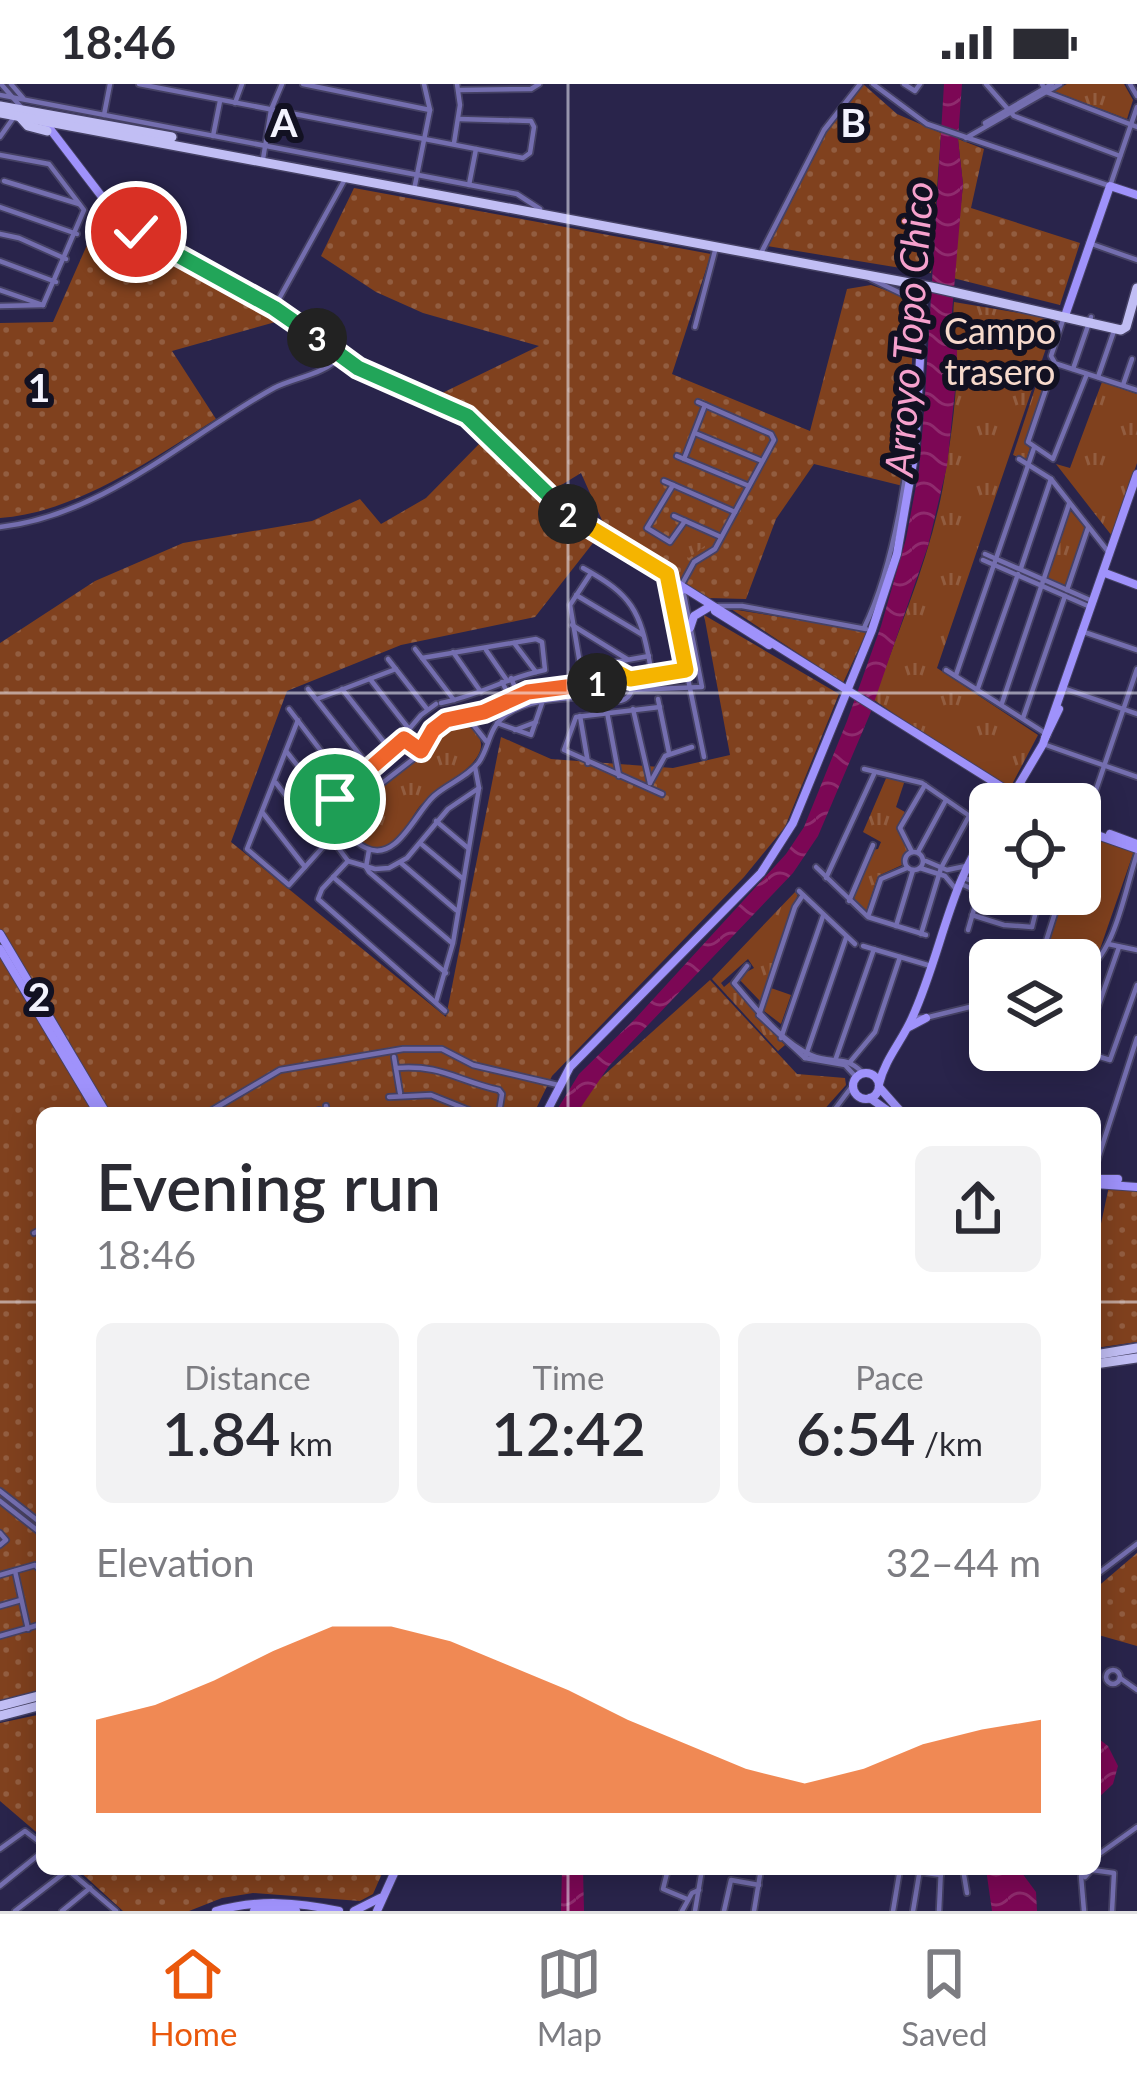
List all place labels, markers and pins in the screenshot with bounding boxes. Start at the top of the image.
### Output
pin [85,181,187,283]
pin: 3 [287,308,347,368]
pin: 2 [538,484,598,544]
pin: 1 [567,653,627,713]
pin [284,748,386,850]

